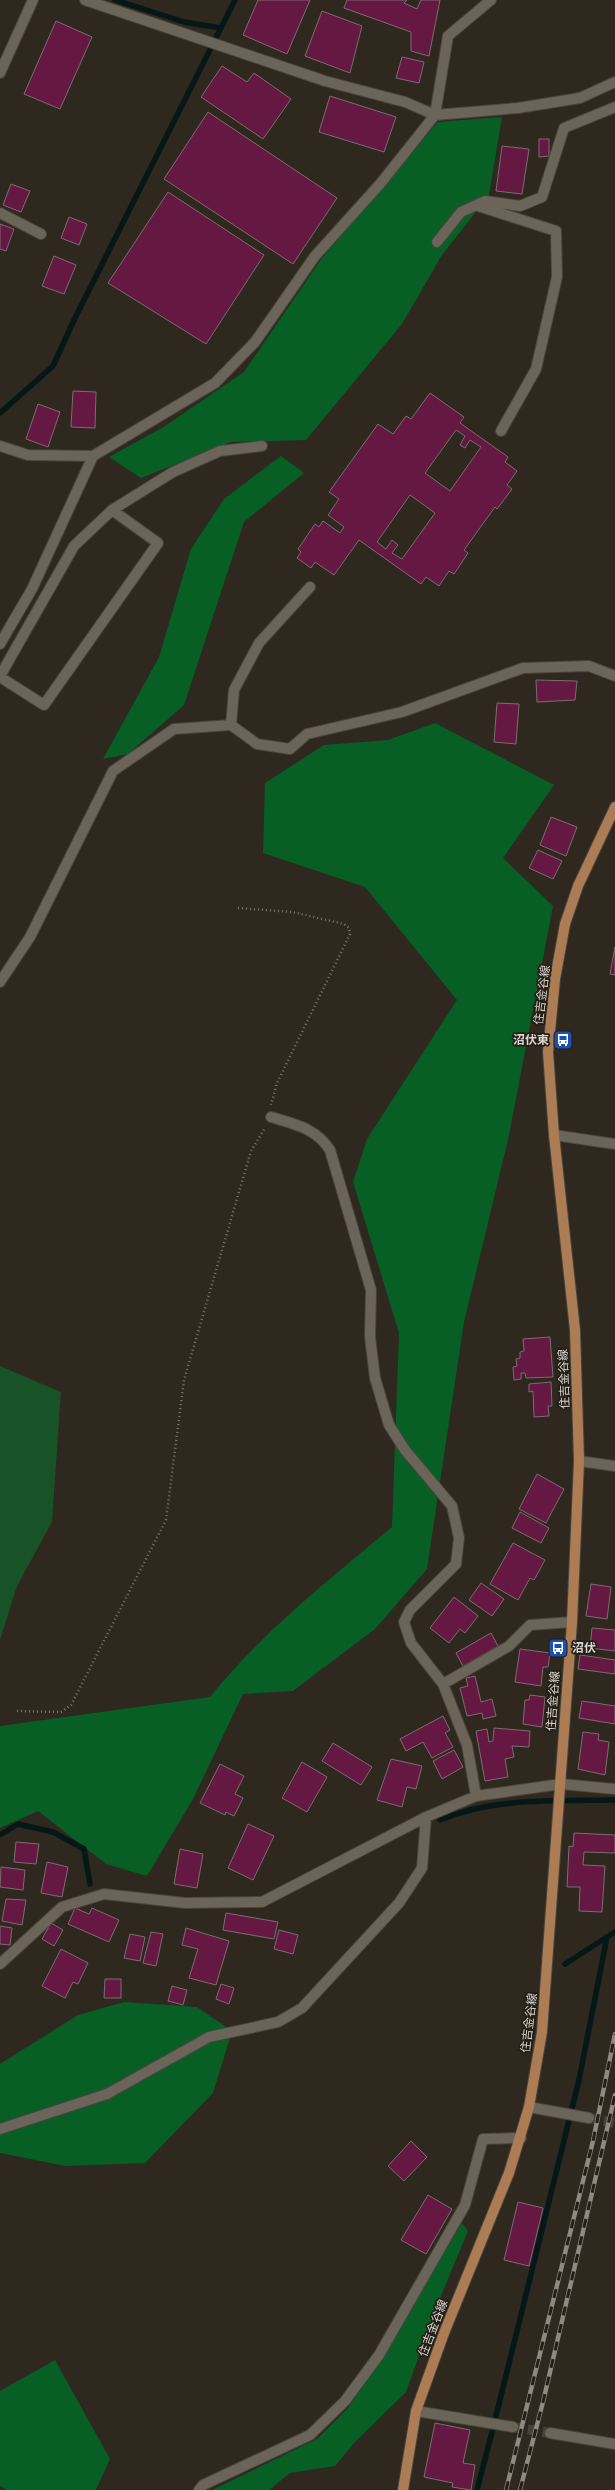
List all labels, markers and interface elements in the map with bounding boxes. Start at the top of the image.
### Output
street label: 住吉金谷線 [530,964,553,1026]
bus stop icon: 沼伏東 [552,1029,574,1051]
place label: 沼伏東 [513,1032,549,1047]
street label: 住吉金谷線 [555,1349,572,1409]
bus stop icon: 沼伏 [547,1637,569,1659]
place label: 沼伏 [572,1640,596,1655]
street label: 住吉金谷線 [543,1671,562,1731]
street label: 住吉金谷線 [517,1992,540,2054]
street label: 住吉金谷線 [415,2297,450,2359]

